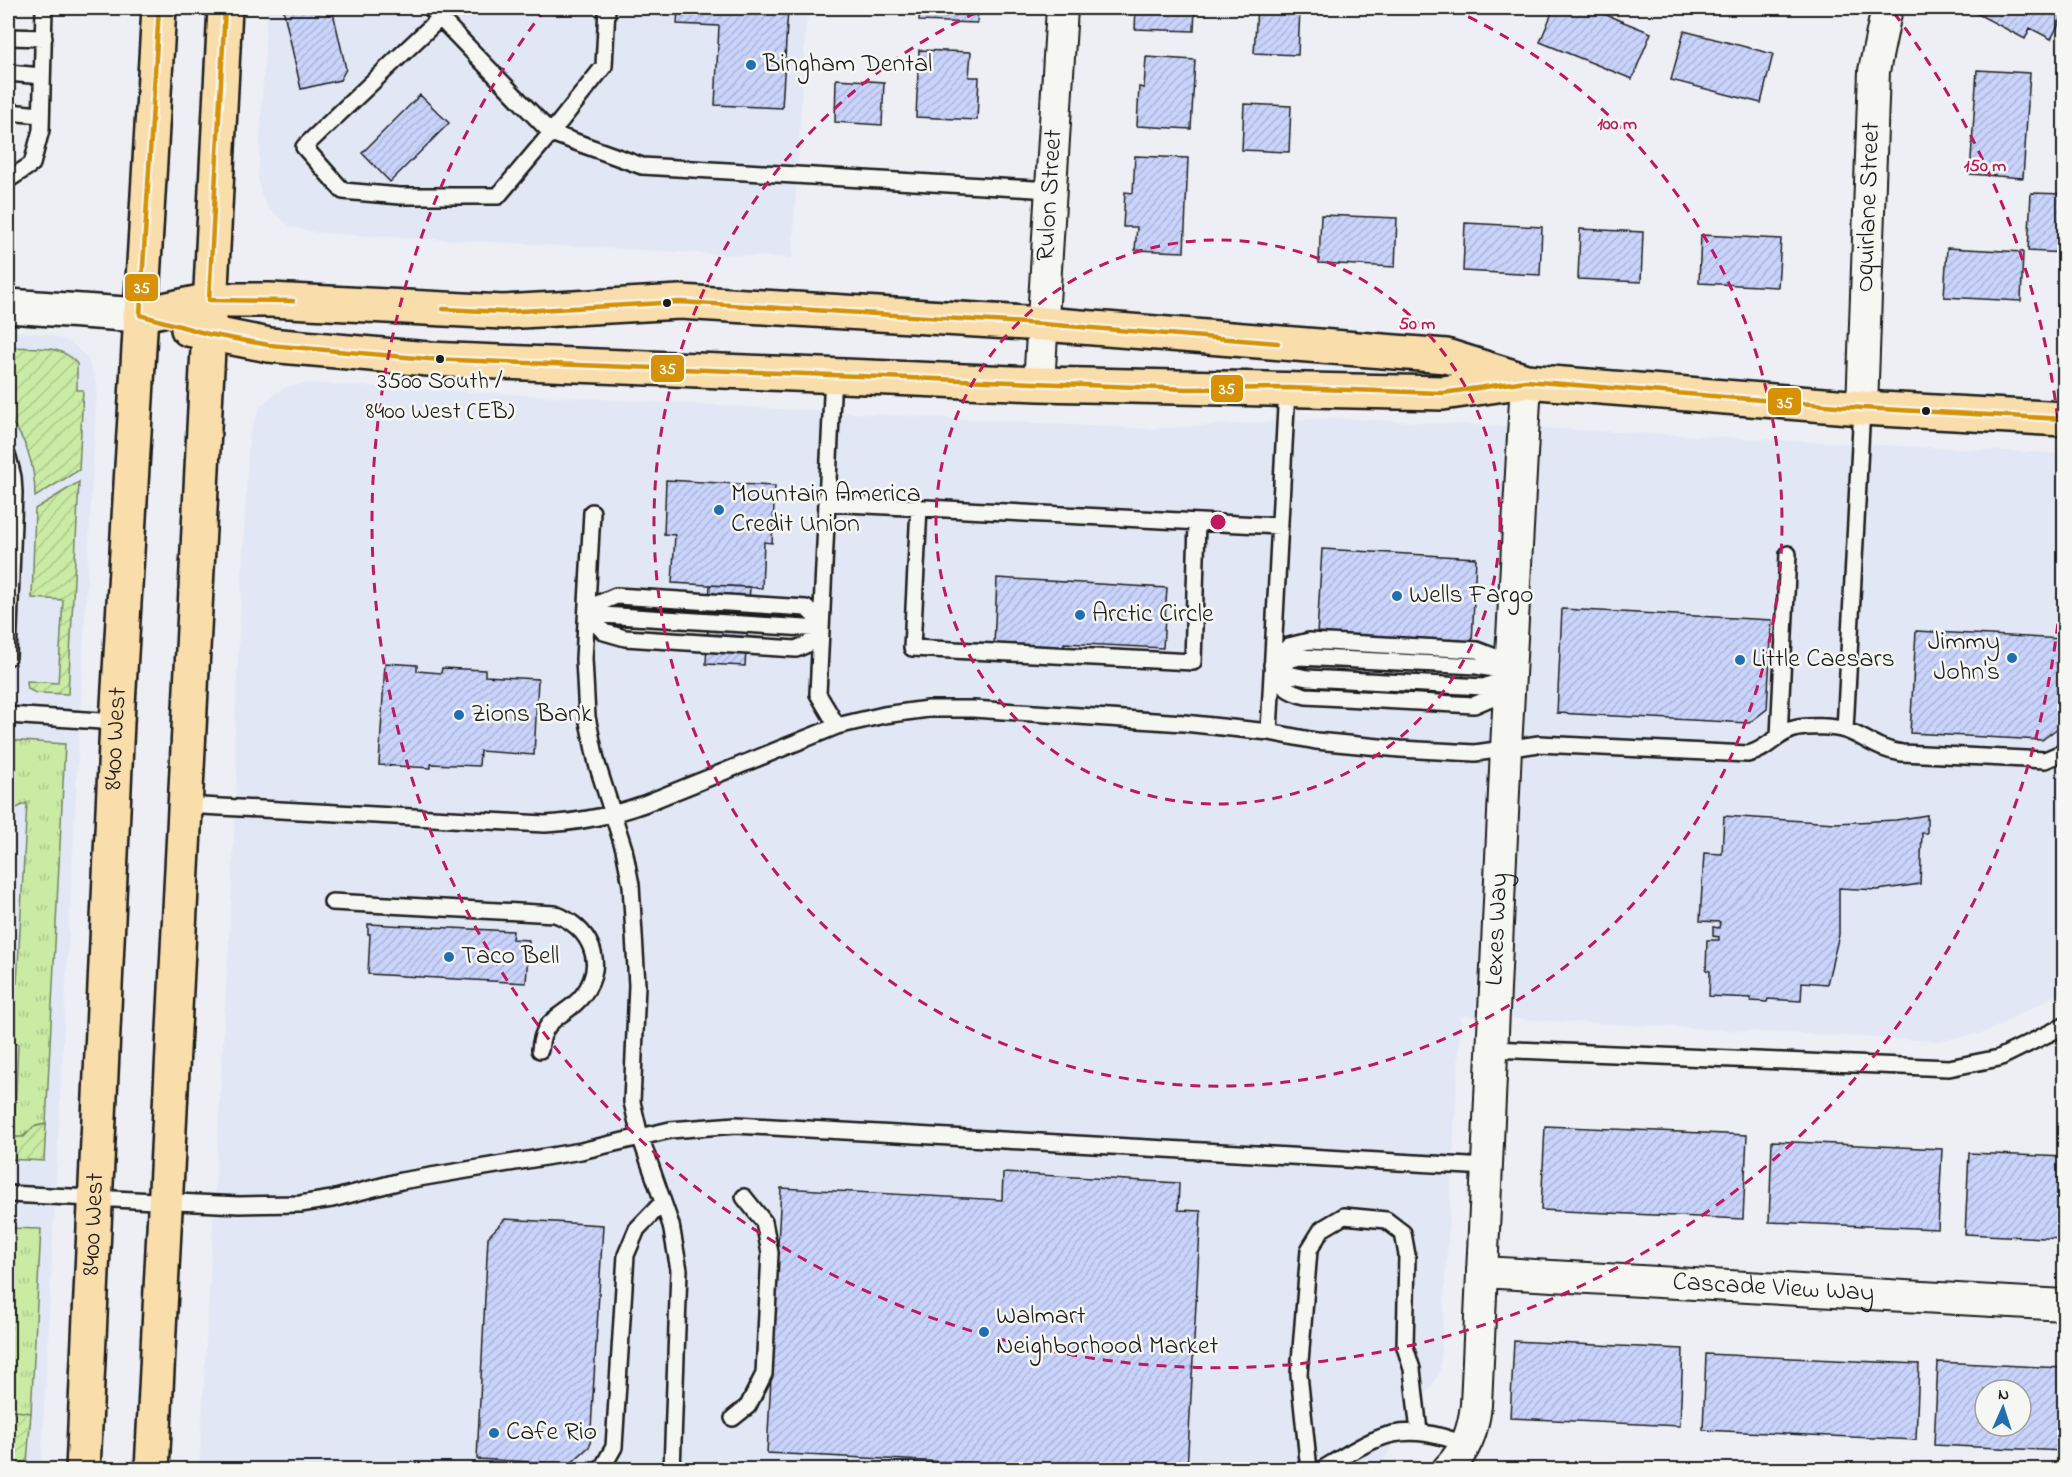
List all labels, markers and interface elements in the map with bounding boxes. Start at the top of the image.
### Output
place label: Bingham Dental [762,46,932,84]
marker: Bingham Dental [744,58,758,72]
text: 100 m [1597,112,1637,138]
street label: Oquirlane Street [1847,121,1891,293]
street label: Rulon Street [1028,128,1074,262]
text: 150 m [1964,154,2006,180]
line badge: 35 [124,273,159,302]
text: 35 [133,277,151,301]
unlabelled marker [661,297,673,309]
text: 50 m [1399,312,1435,338]
marker: 3500 South / 8400 West (EB) [434,353,446,365]
line badge: 35 [650,354,685,383]
text: 35 [659,358,677,382]
place label: 3500 South / 8400 West (EB) [365,365,515,430]
line badge: 35 [1210,374,1244,403]
text: 35 [1218,378,1236,402]
line badge: 35 [1767,387,1802,416]
text: 35 [1776,392,1794,416]
unlabelled marker [1920,405,1932,417]
place label: Mountain America Credit Union [731,476,921,544]
marker: Mountain America Credit Union [712,503,726,517]
centre of rings [1208,512,1228,532]
place label: Wells Fargo [1409,577,1533,615]
marker: Wells Fargo [1390,589,1404,603]
place label: Arctic Circle [1092,596,1214,634]
marker: Arctic Circle [1073,608,1087,622]
place label: Jimmy John's [1928,624,2000,692]
place label: Little Caesars [1752,641,1895,679]
marker: Jimmy John's [2005,651,2019,665]
marker: Little Caesars [1733,653,1747,667]
street label: 8400 West [95,686,138,791]
place label: Zions Bank [471,696,593,734]
marker: Zions Bank [452,708,466,722]
street label: Lexes Way [1476,872,1519,986]
place label: Taco Bell [461,938,559,976]
marker: Taco Bell [442,950,456,964]
street label: 8400 West [73,1172,116,1277]
street label: Cascade View Way [1672,1264,1875,1313]
place label: Walmart Neighborhood Market [996,1298,1219,1366]
marker: Walmart Neighborhood Market [977,1325,991,1339]
north arrow [1973,1378,2033,1438]
text: N [1998,1383,2010,1407]
place label: Cafe Rio [506,1414,597,1452]
marker: Cafe Rio [487,1426,501,1440]

